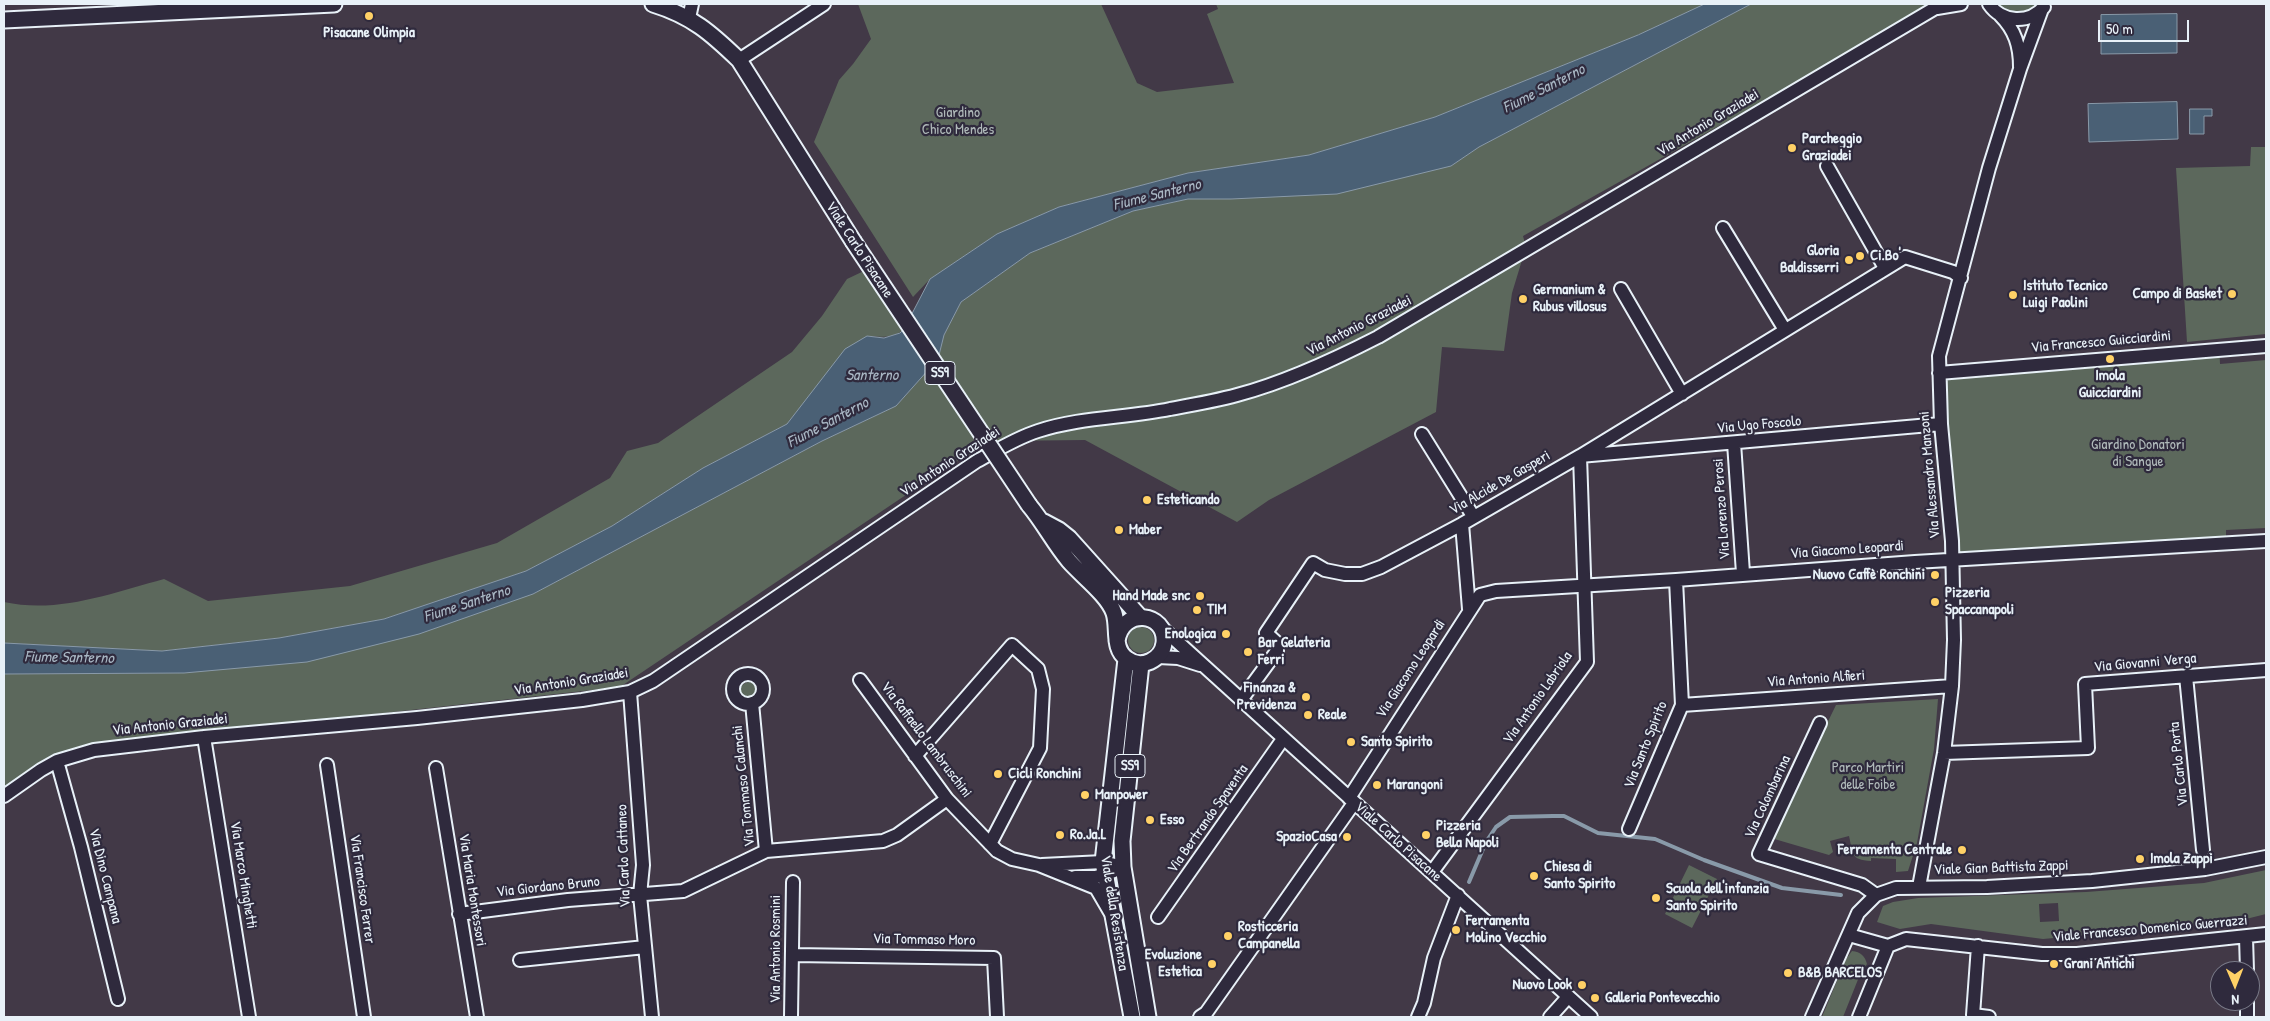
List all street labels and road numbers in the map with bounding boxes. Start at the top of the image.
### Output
street label: Via Antonio Graziadei [1654,85,1762,161]
street label: Viale Carlo Pisacane [821,199,897,301]
street label: Via Antonio Graziadei [1303,292,1415,360]
street label: Via Francesco Guicciardini [2030,327,2172,357]
road number: SS9 [925,362,955,384]
street label: Via Alessandro Manzoni [1915,410,1945,540]
street label: Via Ugo Foscolo [1716,412,1802,438]
street label: Via Antonio Graziadei [897,423,1003,501]
street label: Via Alcide De Gasperi [1446,447,1554,519]
street label: Via Lorenzo Perosi [1709,458,1735,560]
street label: Via Giacomo Leopardi [1790,537,1904,563]
street label: Via Giacomo Leopardi [1372,616,1450,722]
street label: Via Antonio Labriola [1499,648,1577,748]
street label: Via Giovanni Verga [2093,650,2197,676]
street label: Via Antonio Graziadei [512,664,630,700]
street label: Via Antonio Alfieri [1766,667,1866,691]
street label: Via Raffaello Lambruschini [877,678,975,802]
street label: Via Santo Spirito [1620,699,1672,791]
street label: Via Antonio Graziadei [111,710,229,740]
street label: Via Carlo Porta [2166,721,2192,807]
street label: Via Tommaso Calanchi [729,724,759,848]
street label: Via Colombarina [1741,753,1795,841]
road number: SS9 [1115,754,1145,778]
street label: Via Bertrando Spaventa [1164,761,1252,877]
street label: Viale Carlo Pisacane [1351,798,1445,886]
street label: Via Carlo Cattaneo [613,804,635,908]
street label: Via Marco Minghetti [226,820,260,930]
street label: Via Dino Campana [85,827,125,925]
street label: Via Maria Montessori [454,832,490,948]
street label: Via Francisco Ferrer [345,833,379,945]
street label: Viale della Resistenza [1096,854,1132,972]
street label: Viale Gian Battista Zappi [1933,857,2069,879]
street label: Via Giordano Bruno [495,873,601,901]
street label: Via Antonio Rosmini [767,895,785,1003]
street label: Viale Francesco Domenico Guerrazzi [2052,912,2248,946]
street label: Via Tommaso Moro [873,930,975,950]

